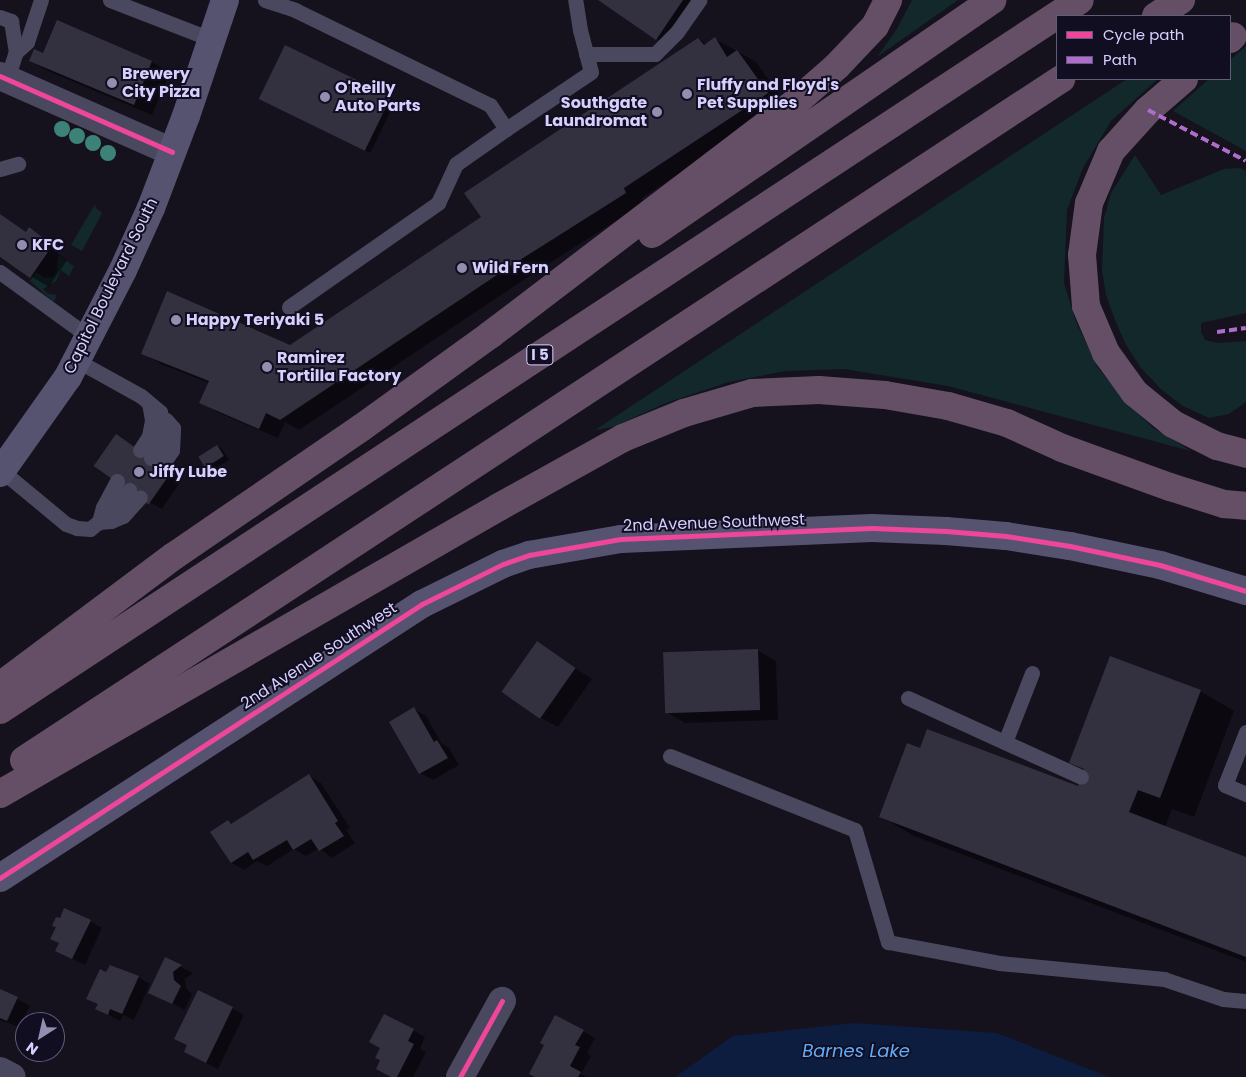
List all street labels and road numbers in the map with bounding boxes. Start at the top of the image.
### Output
street label: Capitol Boulevard South [60,195,162,377]
road number: I 5 [526,342,554,368]
street label: 2nd Avenue Southwest [623,510,805,536]
street label: 2nd Avenue Southwest [237,598,401,714]

